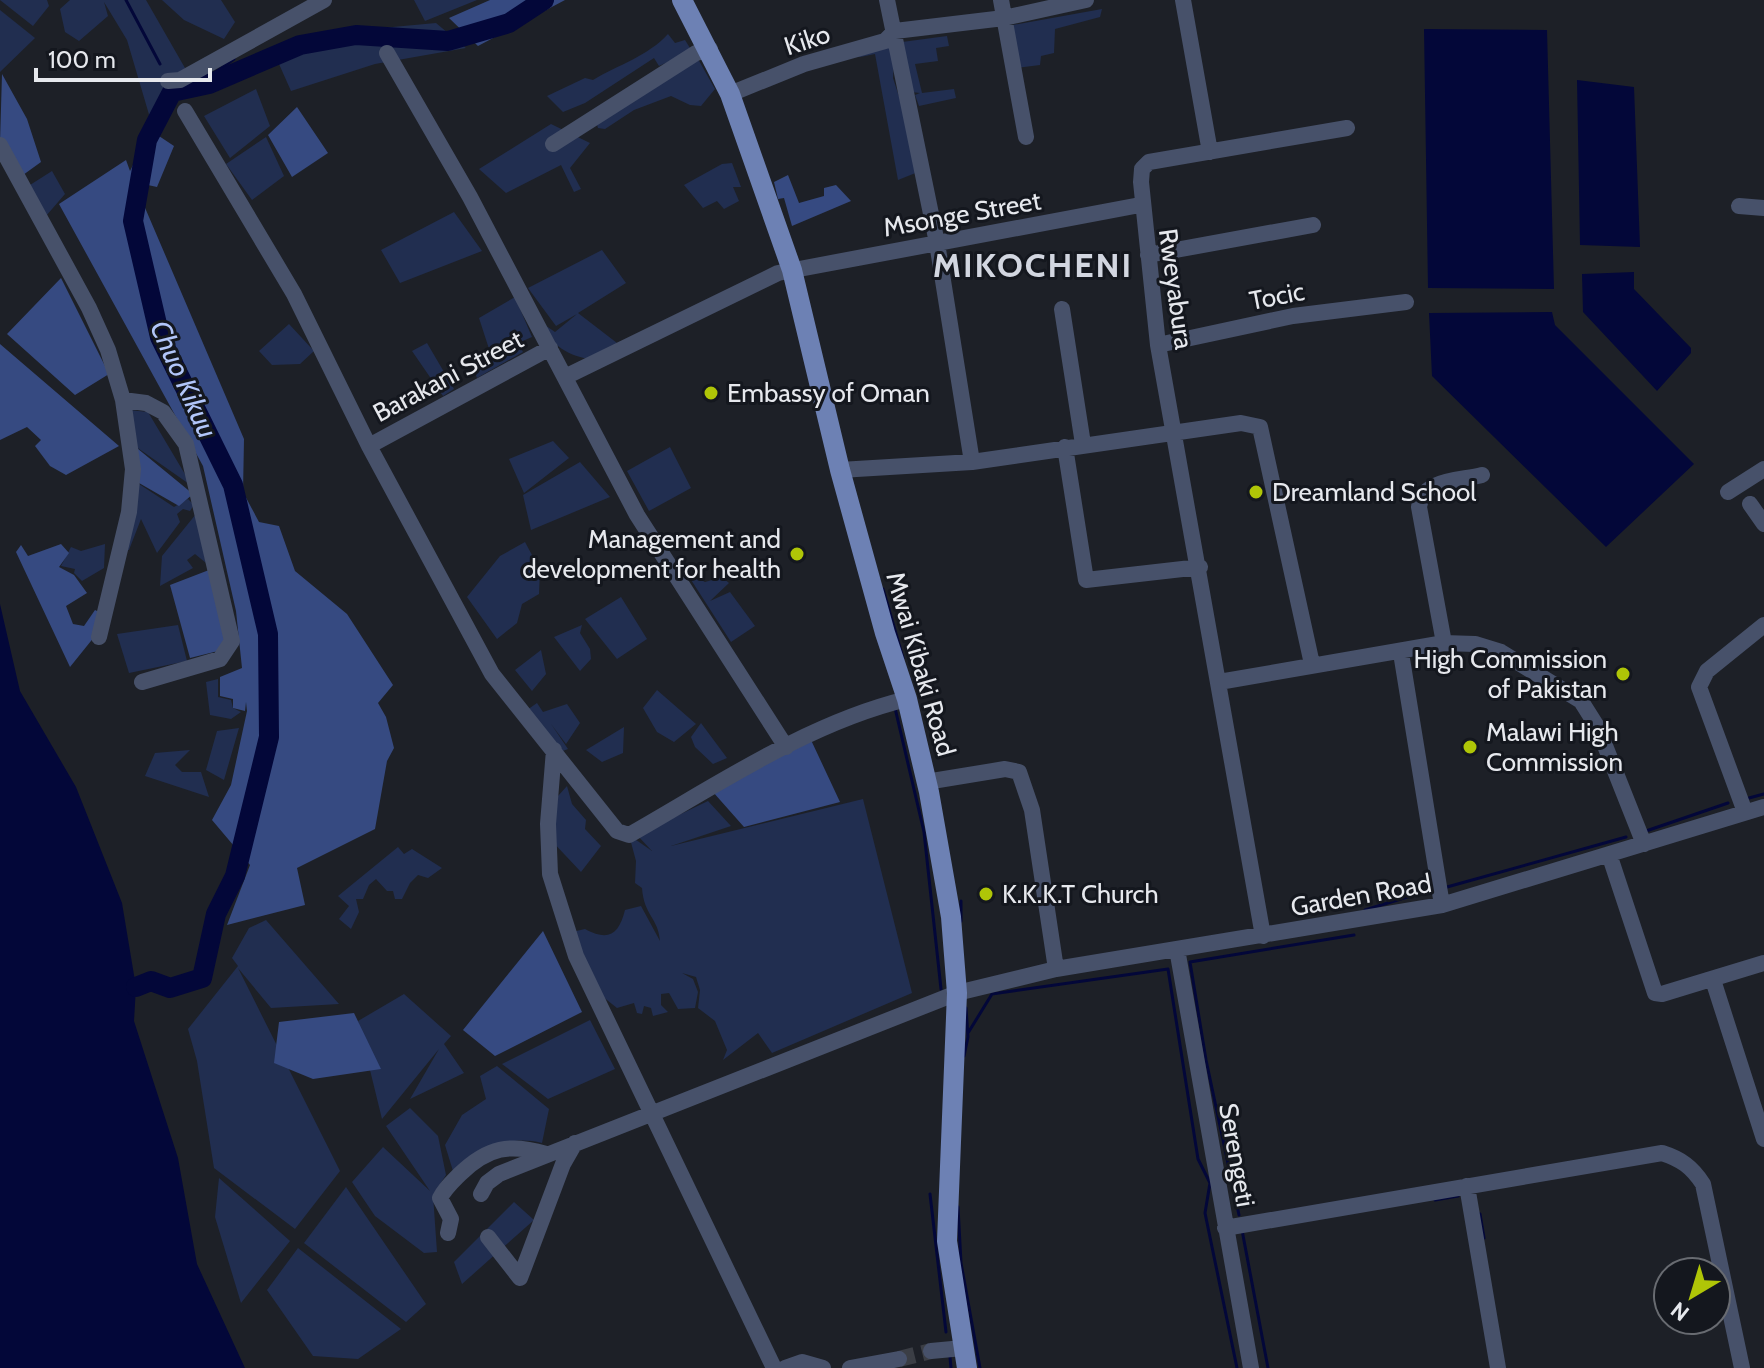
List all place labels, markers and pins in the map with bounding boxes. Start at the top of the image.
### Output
place label: Embassy of Oman [727,377,930,409]
marker: Embassy of Oman [702,384,720,402]
place label: Dreamland School [1272,476,1476,508]
marker: Dreamland School [1247,483,1265,501]
place label: Management and development for health [522,523,781,585]
marker: Management and development for health [788,545,806,563]
place label: High Commission of Pakistan [1414,643,1607,705]
marker: High Commission of Pakistan [1614,665,1632,683]
place label: Malawi High Commission [1486,716,1623,778]
marker: Malawi High Commission [1461,738,1479,756]
place label: K.K.K.T Church [1002,878,1159,910]
marker: K.K.K.T Church [977,885,995,903]

